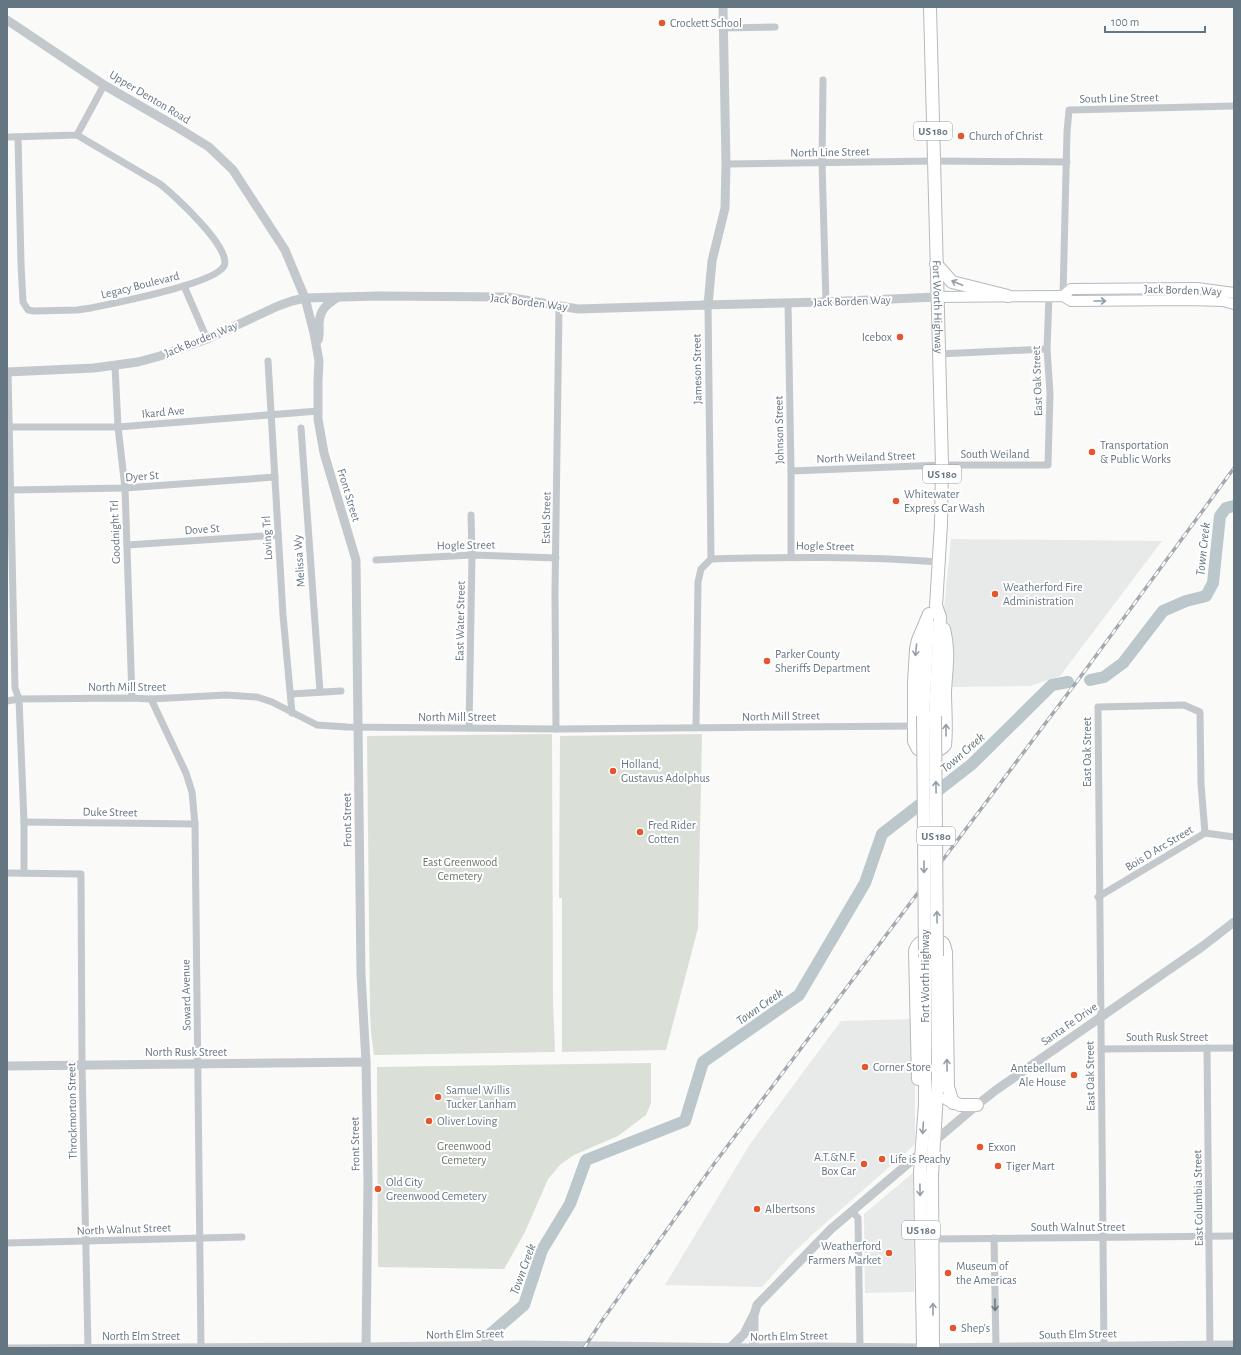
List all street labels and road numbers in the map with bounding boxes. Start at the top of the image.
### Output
street label: Upper Denton Road [108,68,192,126]
street label: South Line Street [1079,91,1159,105]
road number: US 180 [914,122,952,140]
street label: North Line Street [790,145,870,159]
street label: Fort Worth Highway [931,260,945,354]
street label: Legacy Boulevard [100,269,181,302]
street label: Jack Borden Way [1144,283,1222,298]
street label: Jack Borden Way [490,291,568,314]
street label: Jack Borden Way [813,294,891,309]
street label: Jack Borden Way [163,319,240,360]
street label: Jameson Street [690,333,704,404]
street label: East Oak Street [1030,346,1044,416]
street label: Johnson Street [772,396,786,464]
street label: Ikard Ave [141,404,185,420]
street label: South Weiland [961,448,1029,460]
street label: North Weiland Street [816,449,916,465]
road number: US 180 [923,465,961,483]
street label: Front Street [335,467,363,523]
street label: Dyer St [125,469,159,484]
street label: Estel Street [540,491,552,544]
street label: Goodnight Trl [108,500,122,564]
street label: Loving Trl [260,515,274,561]
street label: Dove St [184,522,220,536]
street label: Melissa Wy [291,534,308,588]
street label: Hogle Street [437,538,495,552]
street label: Hogle Street [796,539,854,553]
street label: East Water Street [453,581,467,661]
street label: North Mill Street [88,681,166,693]
street label: North Mill Street [742,709,820,723]
street label: North Mill Street [418,711,496,723]
street label: East Oak Street [1081,717,1093,787]
street label: Front Street [341,792,353,847]
street label: Duke Street [82,806,138,818]
street label: Bois D Arc Street [1123,823,1195,873]
road number: US 180 [917,827,955,845]
street label: Fort Worth Highway [919,929,932,1023]
street label: Soward Avenue [179,959,193,1031]
street label: Santa Fe Drive [1039,1000,1099,1048]
street label: South Rusk Street [1126,1031,1208,1043]
street label: East Oak Street [1083,1041,1097,1111]
street label: North Rusk Street [145,1046,227,1058]
street label: Throckmorton Street [65,1062,79,1160]
street label: Front Street [349,1116,361,1171]
street label: East Columbia Street [1191,1149,1205,1246]
street label: North Walnut Street [77,1221,172,1237]
road number: US 180 [902,1221,940,1239]
street label: South Walnut Street [1031,1221,1125,1233]
street label: North Elm Street [426,1327,504,1341]
street label: South Elm Street [1039,1327,1117,1341]
street label: North Elm Street [750,1329,828,1343]
street label: North Elm Street [102,1330,180,1342]

